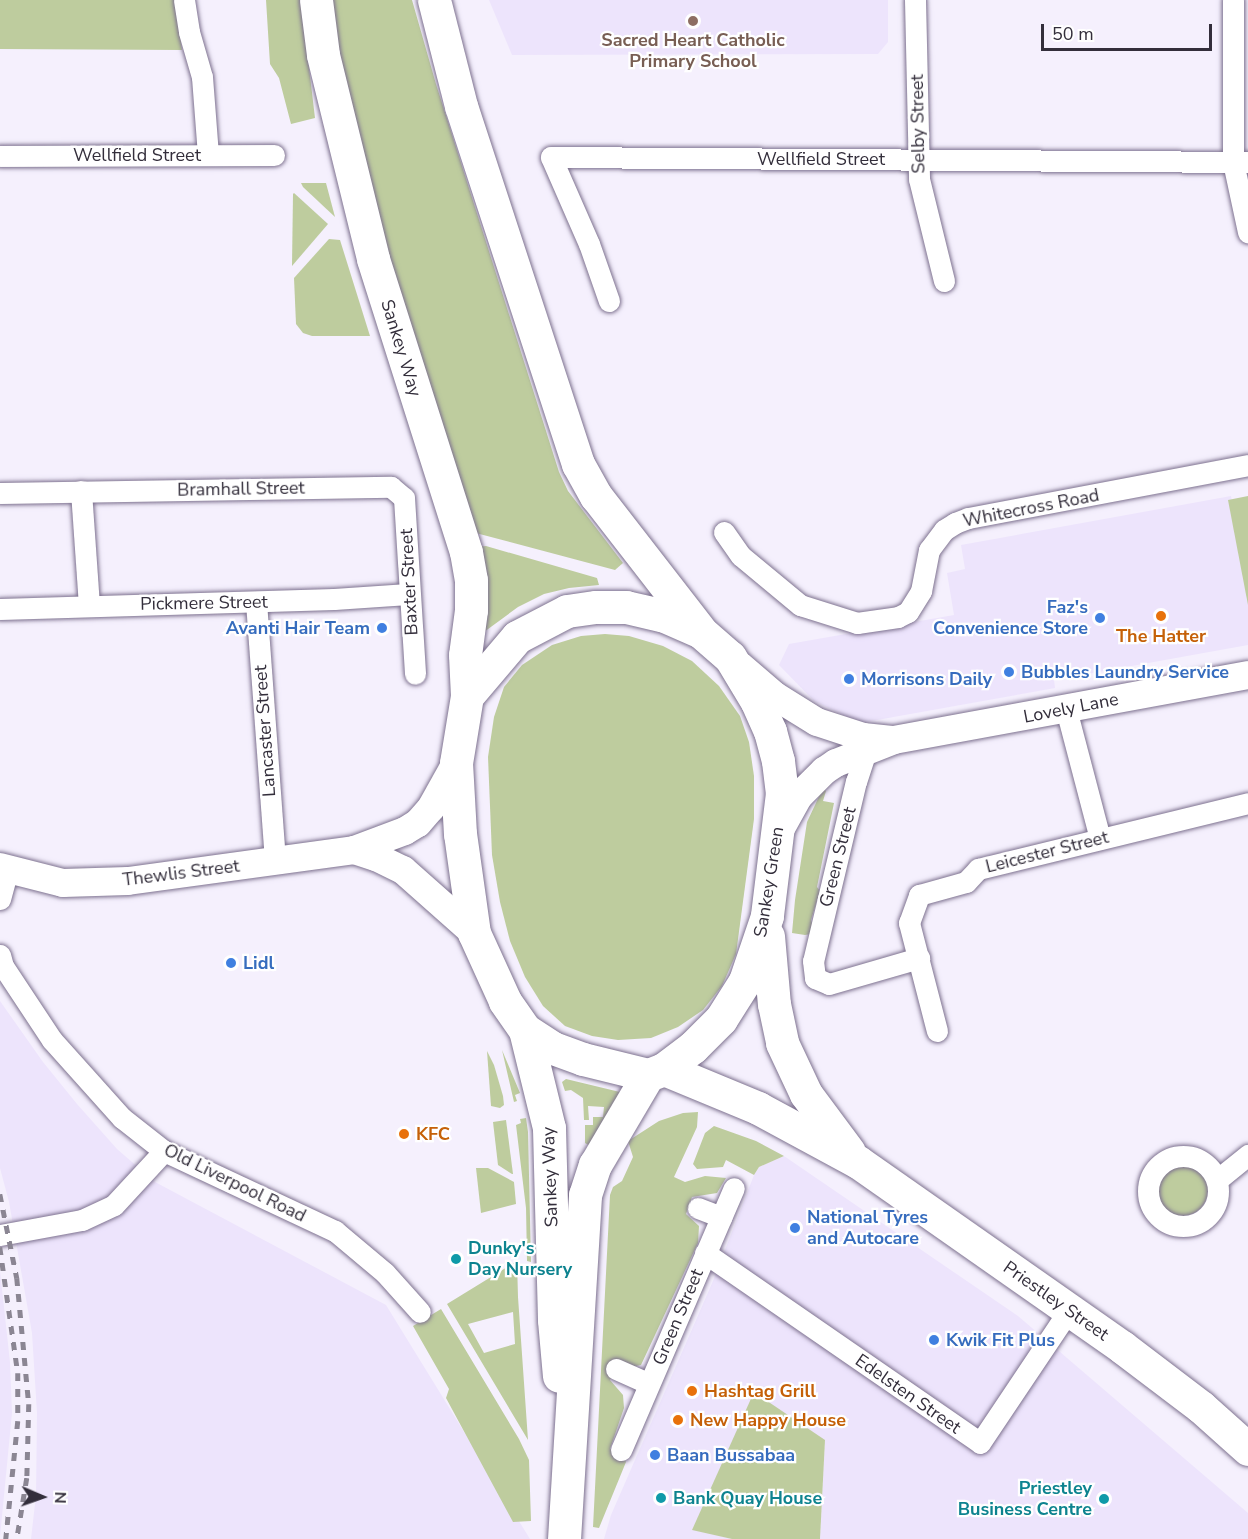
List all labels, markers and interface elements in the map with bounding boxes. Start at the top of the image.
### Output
scale bar [1044,12,1215,50]
marker: Sacred Heart Catholic Primary School [686,14,700,28]
text: 50 m [1052,22,1094,46]
place label: Sacred Heart Catholic Primary School [601,30,785,72]
street label: Selby Street [906,74,930,174]
street label: Wellfield Street [73,144,201,166]
street label: Wellfield Street [757,148,885,170]
street label: Sankey Way [376,297,426,399]
street label: Bramhall Street [177,477,305,501]
street label: Whitecross Road [961,484,1101,532]
street label: Baxter Street [395,528,423,636]
street label: Pickmere Street [140,591,268,615]
place label: Faz's Convenience Store [933,597,1088,640]
marker: The Hatter [1154,609,1168,623]
marker: Faz's Convenience Store [1093,611,1107,625]
place label: Avanti Hair Team [226,617,370,639]
marker: Avanti Hair Team [375,621,389,635]
place label: The Hatter [1116,625,1206,647]
place label: Bubbles Laundry Service [1021,661,1229,683]
street label: Lancaster Street [250,664,280,798]
marker: Bubbles Laundry Service [1002,665,1016,679]
place label: Morrisons Daily [861,668,992,690]
marker: Morrisons Daily [842,672,856,686]
street label: Lovely Lane [1022,688,1120,728]
street label: Green Street [815,805,861,909]
street label: Sankey Green [750,825,788,939]
street label: Leicester Street [983,826,1111,878]
street label: Thewlis Street [121,855,241,891]
place label: Lidl [243,952,274,974]
marker: Lidl [224,956,238,970]
place label: KFC [416,1123,450,1145]
street label: Sankey Way [537,1126,563,1228]
marker: KFC [397,1127,411,1141]
street label: Old Liverpool Road [160,1139,310,1227]
place label: National Tyres and Autocare [807,1207,928,1250]
marker: National Tyres and Autocare [788,1221,802,1235]
place label: Dunky's Day Nursery [468,1238,572,1280]
marker: Dunky's Day Nursery [449,1252,463,1266]
street label: Priestley Street [999,1257,1113,1345]
street label: Green Street [648,1266,708,1368]
place label: Kwik Fit Plus [946,1329,1055,1351]
marker: Kwik Fit Plus [927,1333,941,1347]
street label: Edelsten Street [851,1350,965,1438]
place label: Hashtag Grill [704,1380,816,1402]
marker: Hashtag Grill [685,1384,699,1398]
place label: New Happy House [690,1409,846,1431]
marker: New Happy House [671,1413,685,1427]
place label: Baan Bussabaa [667,1444,795,1466]
marker: Baan Bussabaa [648,1448,662,1462]
north arrow [12,1467,72,1527]
place label: Priestley Business Centre [958,1478,1092,1520]
place label: Bank Quay House [673,1487,822,1509]
text: N [49,1491,71,1504]
marker: Bank Quay House [654,1491,668,1505]
marker: Priestley Business Centre [1097,1492,1111,1506]

